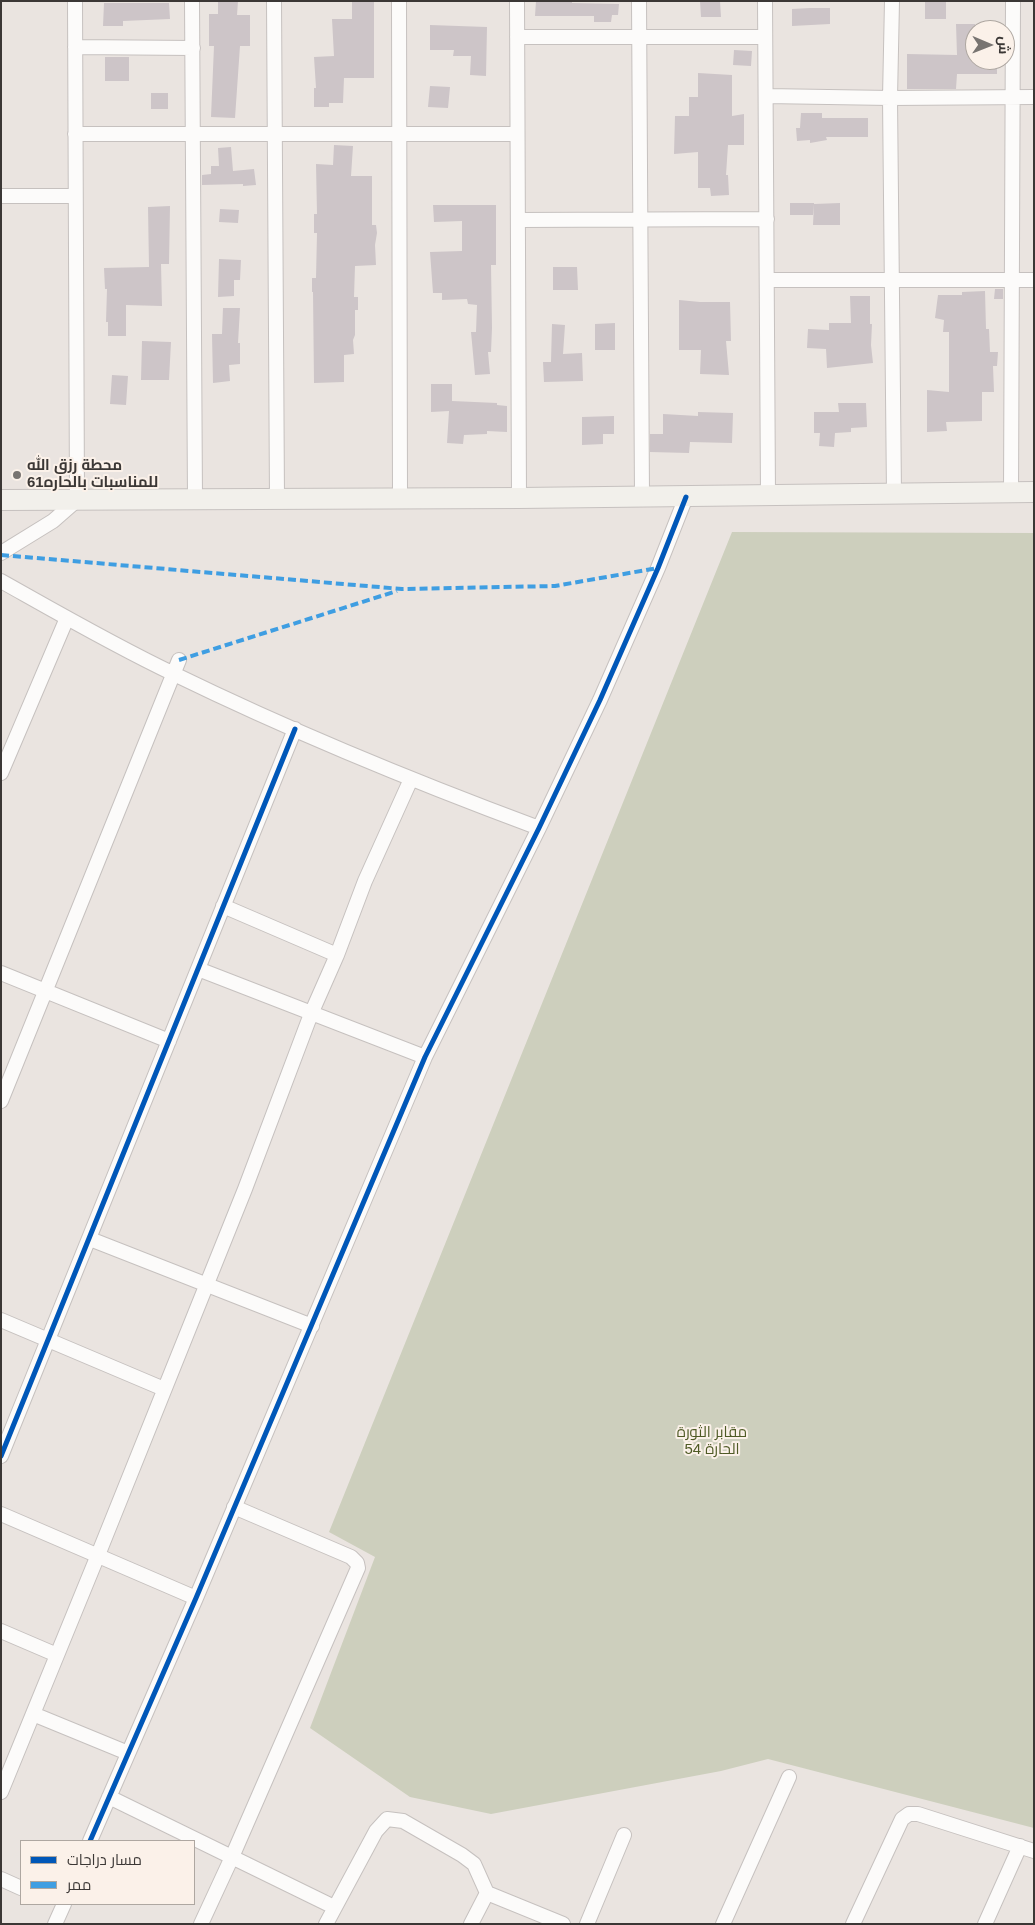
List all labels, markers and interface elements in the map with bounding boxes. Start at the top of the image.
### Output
north arrow [965,20,1015,70]
text: ش [996,36,1012,54]
place label: محطة رزق الله للمناسبات بالحاره61 [27,457,158,492]
marker: محطة رزق الله للمناسبات بالحاره61 [11,469,23,481]
park label: مقابر الثورة الحارة 54 [677,1424,747,1459]
legend [20,1840,195,1905]
text: مسار دراجات [67,1851,142,1868]
text: ممر [67,1876,91,1893]

